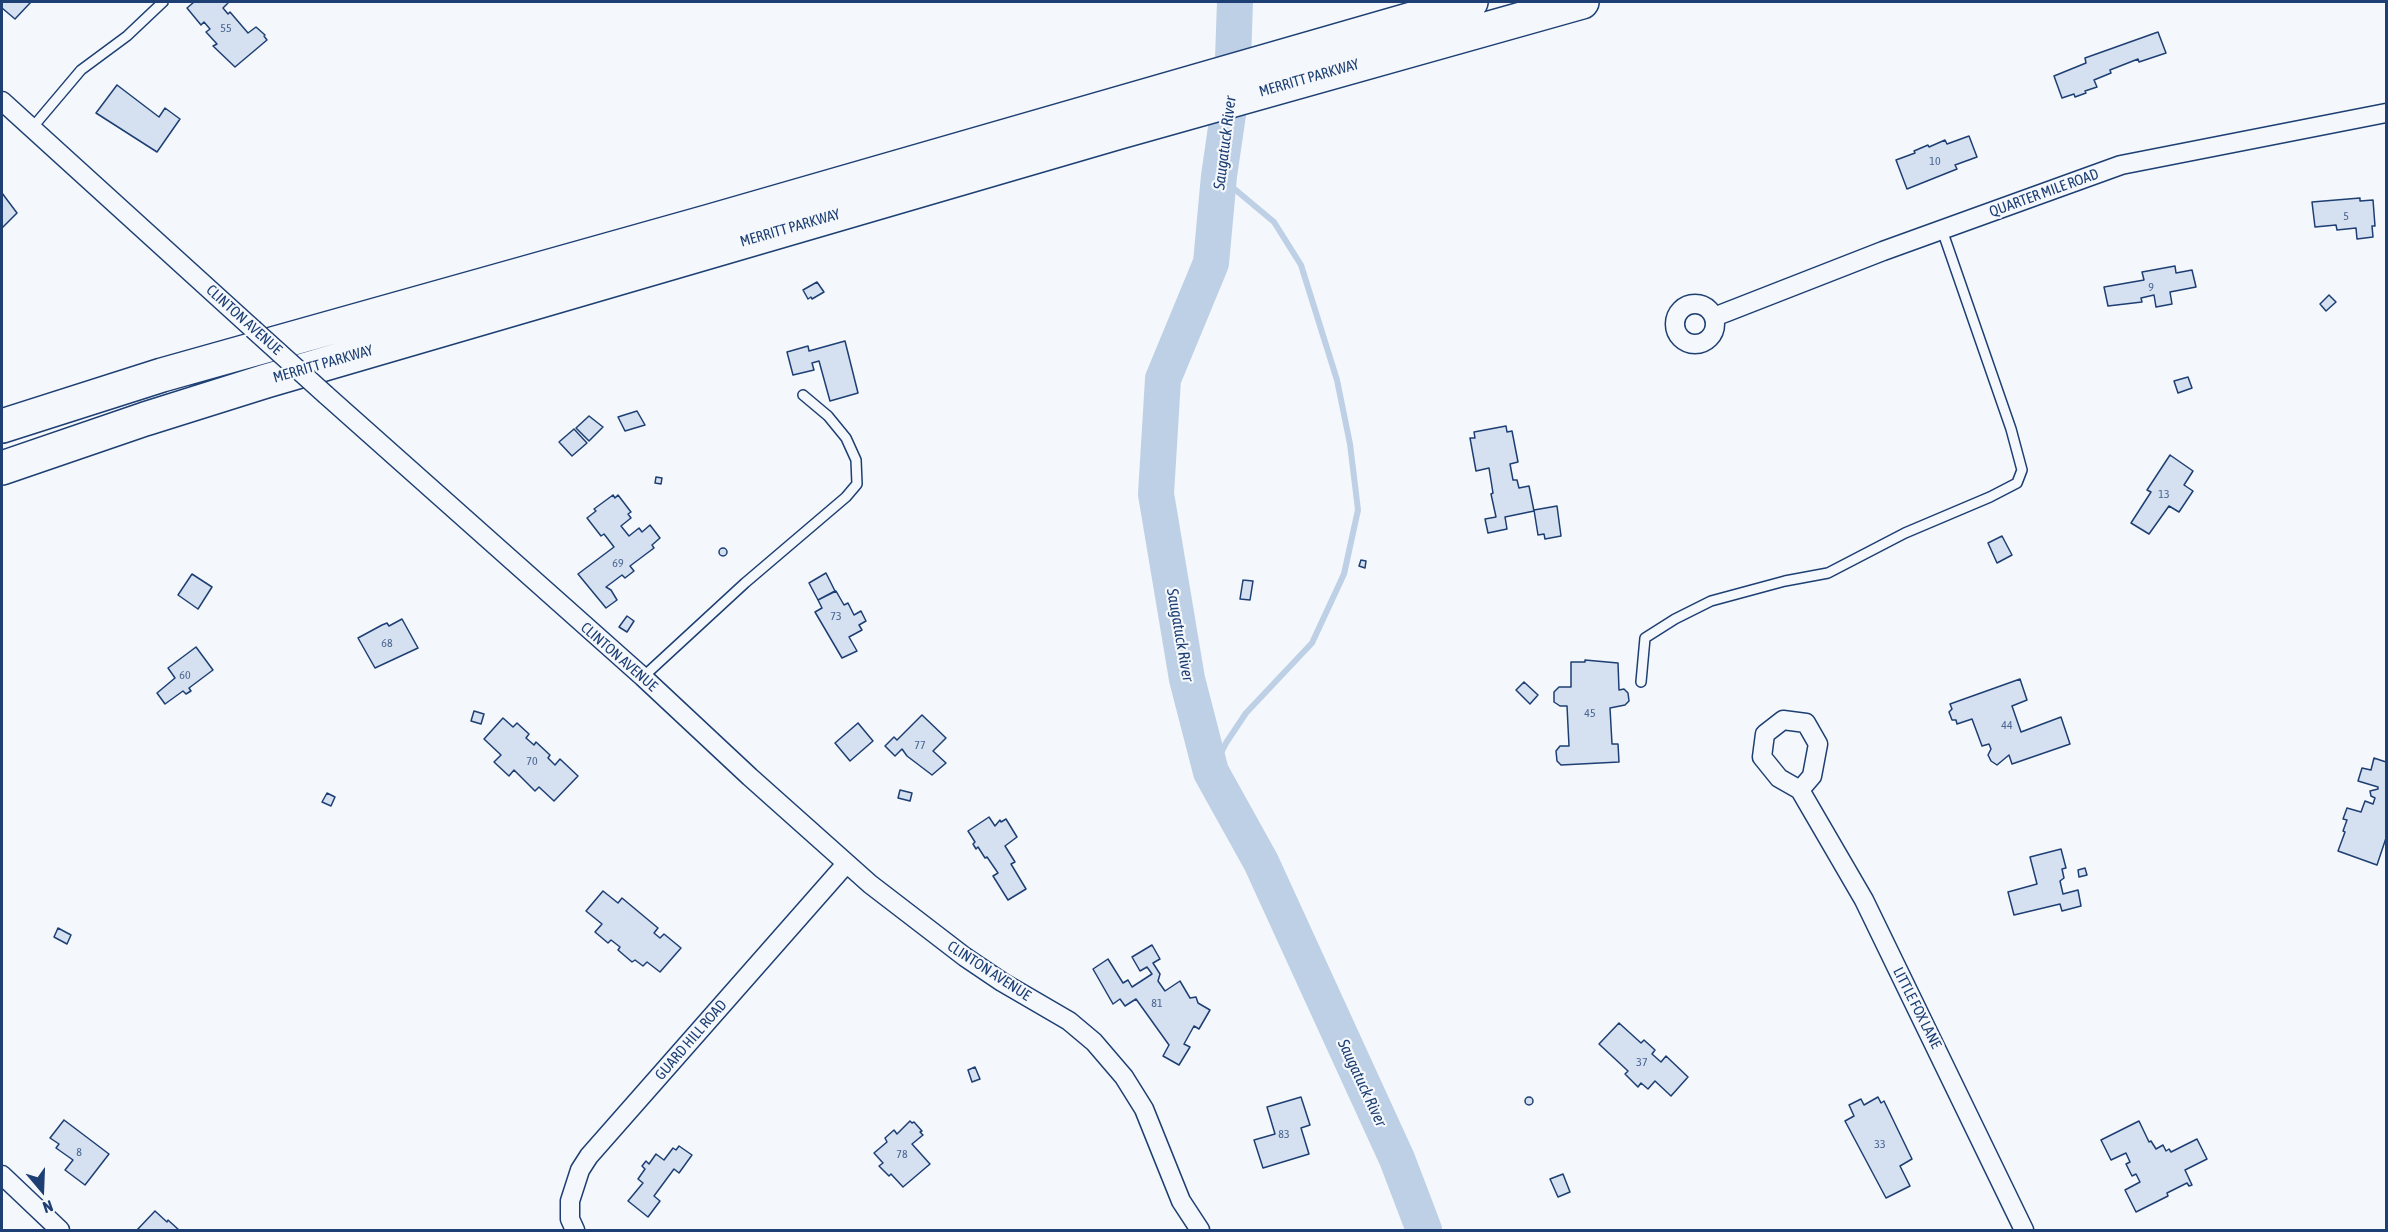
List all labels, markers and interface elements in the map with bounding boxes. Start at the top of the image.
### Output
house number: 55 [220,21,232,35]
street label: MERRITT PARKWAY [1257,55,1361,101]
water label: Saugatuck River [1210,95,1240,191]
house number: 10 [1929,154,1941,168]
street label: QUARTER MILE ROAD [1987,165,2101,221]
street label: MERRITT PARKWAY [738,205,842,251]
house number: 5 [2343,209,2349,223]
house number: 9 [2148,280,2154,294]
street label: CLINTON AVENUE [202,281,286,359]
street label: MERRITT PARKWAY [271,341,375,387]
house number: 13 [2158,487,2170,501]
house number: 69 [612,556,624,570]
water label: Saugatuck River [1162,587,1198,683]
house number: 73 [830,609,842,623]
street label: CLINTON AVENUE [577,619,661,695]
house number: 68 [381,636,393,650]
house number: 60 [179,668,191,682]
house number: 45 [1584,706,1596,720]
house number: 44 [2001,718,2013,732]
house number: 77 [914,738,926,752]
house number: 70 [526,754,538,768]
street label: CLINTON AVENUE [944,937,1034,1005]
street label: LITTLE FOX LANE [1889,964,1945,1052]
street label: GUARD HILL ROAD [651,996,731,1084]
house number: 81 [1151,996,1163,1010]
water label: Saugatuck River [1333,1036,1391,1130]
house number: 37 [1636,1055,1648,1069]
house number: 83 [1278,1127,1290,1141]
house number: 33 [1874,1137,1886,1151]
house number: 8 [76,1145,82,1159]
house number: 78 [896,1147,908,1161]
north arrow [12,1160,72,1220]
text: N [40,1197,55,1217]

